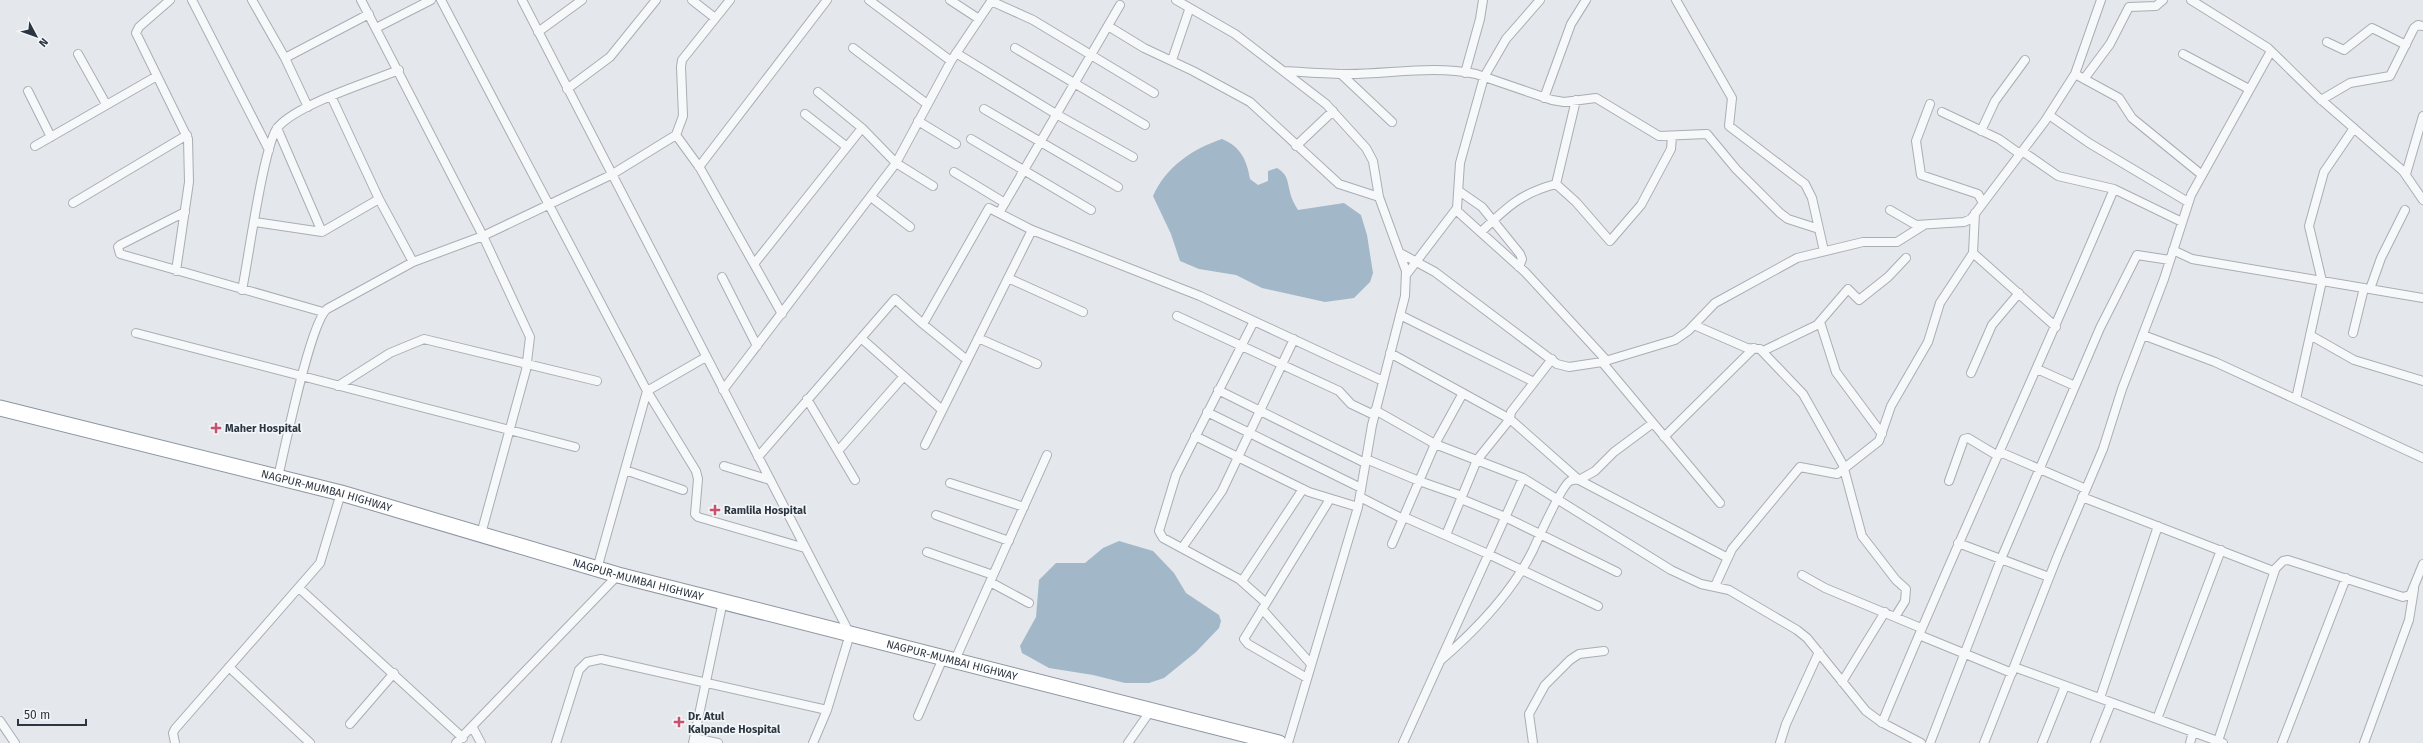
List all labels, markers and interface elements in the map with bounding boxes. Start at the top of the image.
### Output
north arrow [16,16,56,56]
text: N [36,35,50,49]
marker: Maher Hospital [210,422,222,434]
place label: Maher Hospital [225,422,302,435]
street label: NAGPUR-MUMBAI HIGHWAY [260,467,394,514]
marker: Ramlila Hospital [709,504,721,516]
place label: Ramlila Hospital [724,504,807,517]
street label: NAGPUR-MUMBAI HIGHWAY [571,555,705,603]
street label: NAGPUR-MUMBAI HIGHWAY [885,637,1019,683]
scale bar [18,701,86,727]
text: 50 m [24,708,50,722]
place label: Dr. Atul Kalpande Hospital [688,710,781,736]
marker: Dr. Atul Kalpande Hospital [673,716,685,728]

